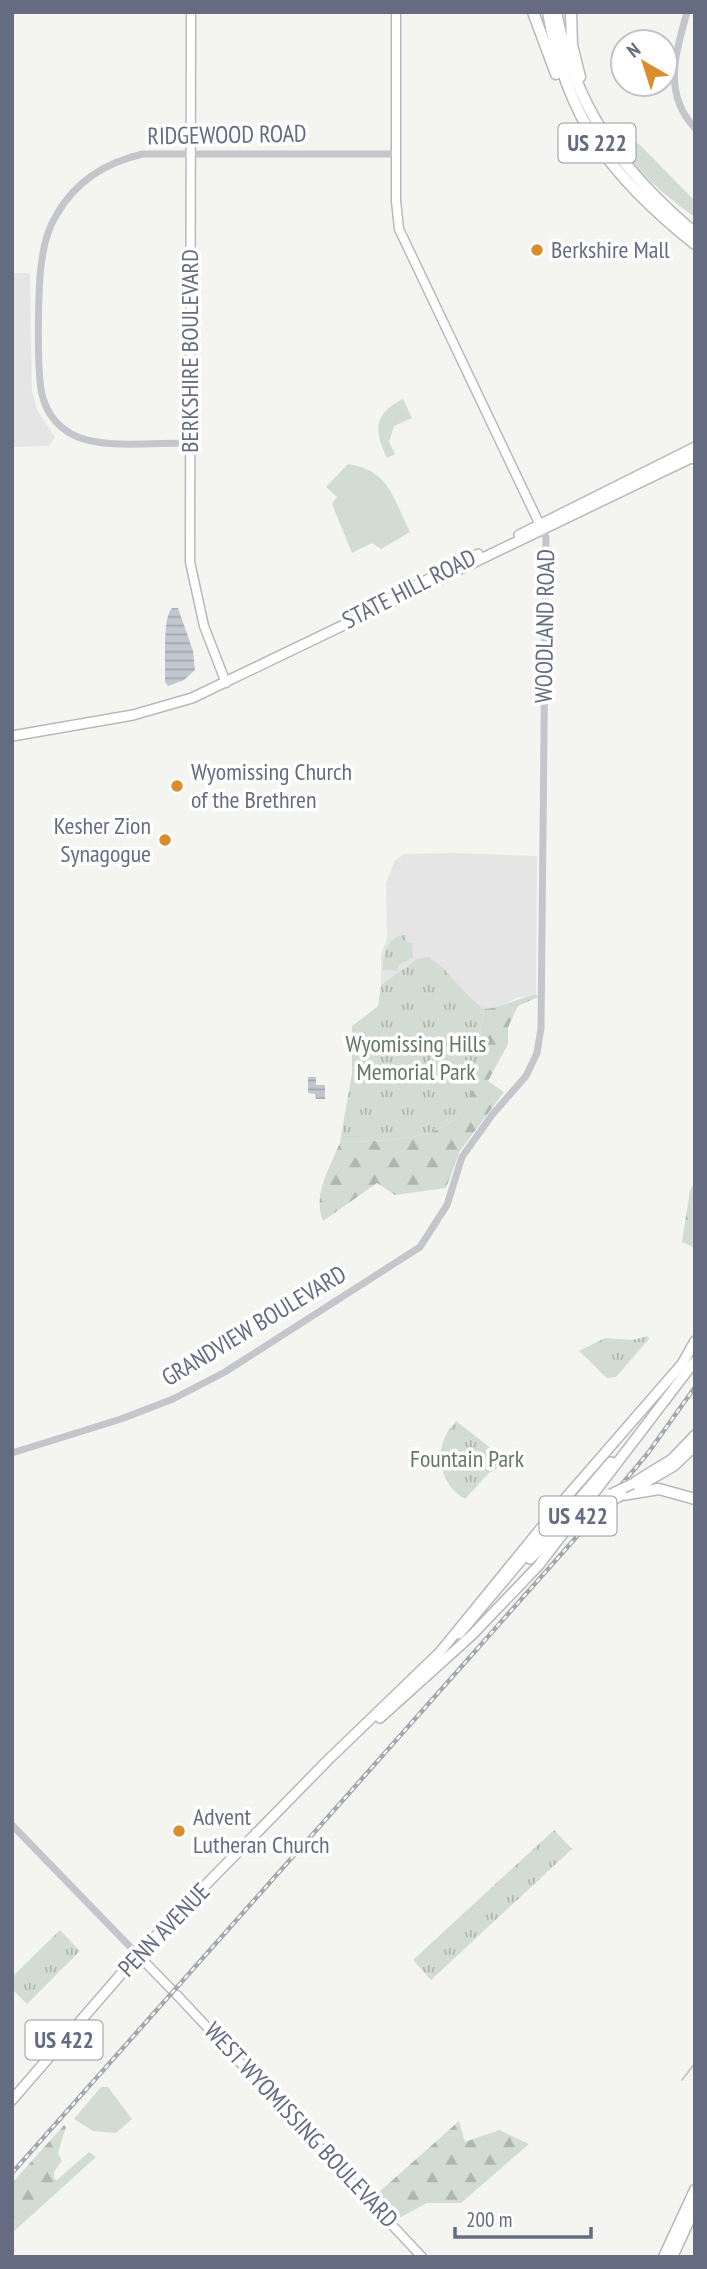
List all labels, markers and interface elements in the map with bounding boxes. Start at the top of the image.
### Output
north arrow [609,28,679,98]
text: N [622,37,645,62]
street label: RIDGEWOOD ROAD [147,118,307,151]
road number: US 222 [558,124,636,162]
place label: Berkshire Mall [551,234,670,265]
marker: Berkshire Mall [529,242,545,258]
street label: BERKSHIRE BOULEVARD [174,249,205,453]
street label: STATE HILL ROAD [337,542,481,635]
street label: WOODLAND ROAD [528,549,561,703]
place label: Wyomissing Church of the Brethren [191,756,352,815]
marker: Wyomissing Church of the Brethren [169,778,185,794]
place label: Kesher Zion Synagogue [54,810,151,869]
marker: Kesher Zion Synagogue [157,832,173,848]
park label: Wyomissing Hills Memorial Park [346,1028,486,1087]
street label: GRANDVIEW BOULEVARD [156,1258,352,1393]
park label: Fountain Park [410,1443,525,1474]
road number: US 422 [540,1497,616,1536]
place label: Advent Lutheran Church [193,1801,330,1860]
marker: Advent Lutheran Church [171,1823,187,1839]
street label: PENN AVENUE [111,1876,216,1983]
street label: WEST WYOMISSING BOULEVARD [198,2015,405,2234]
road number: US 422 [25,2021,102,2060]
scale bar [455,2196,592,2240]
text: 200 m [466,2206,512,2233]

